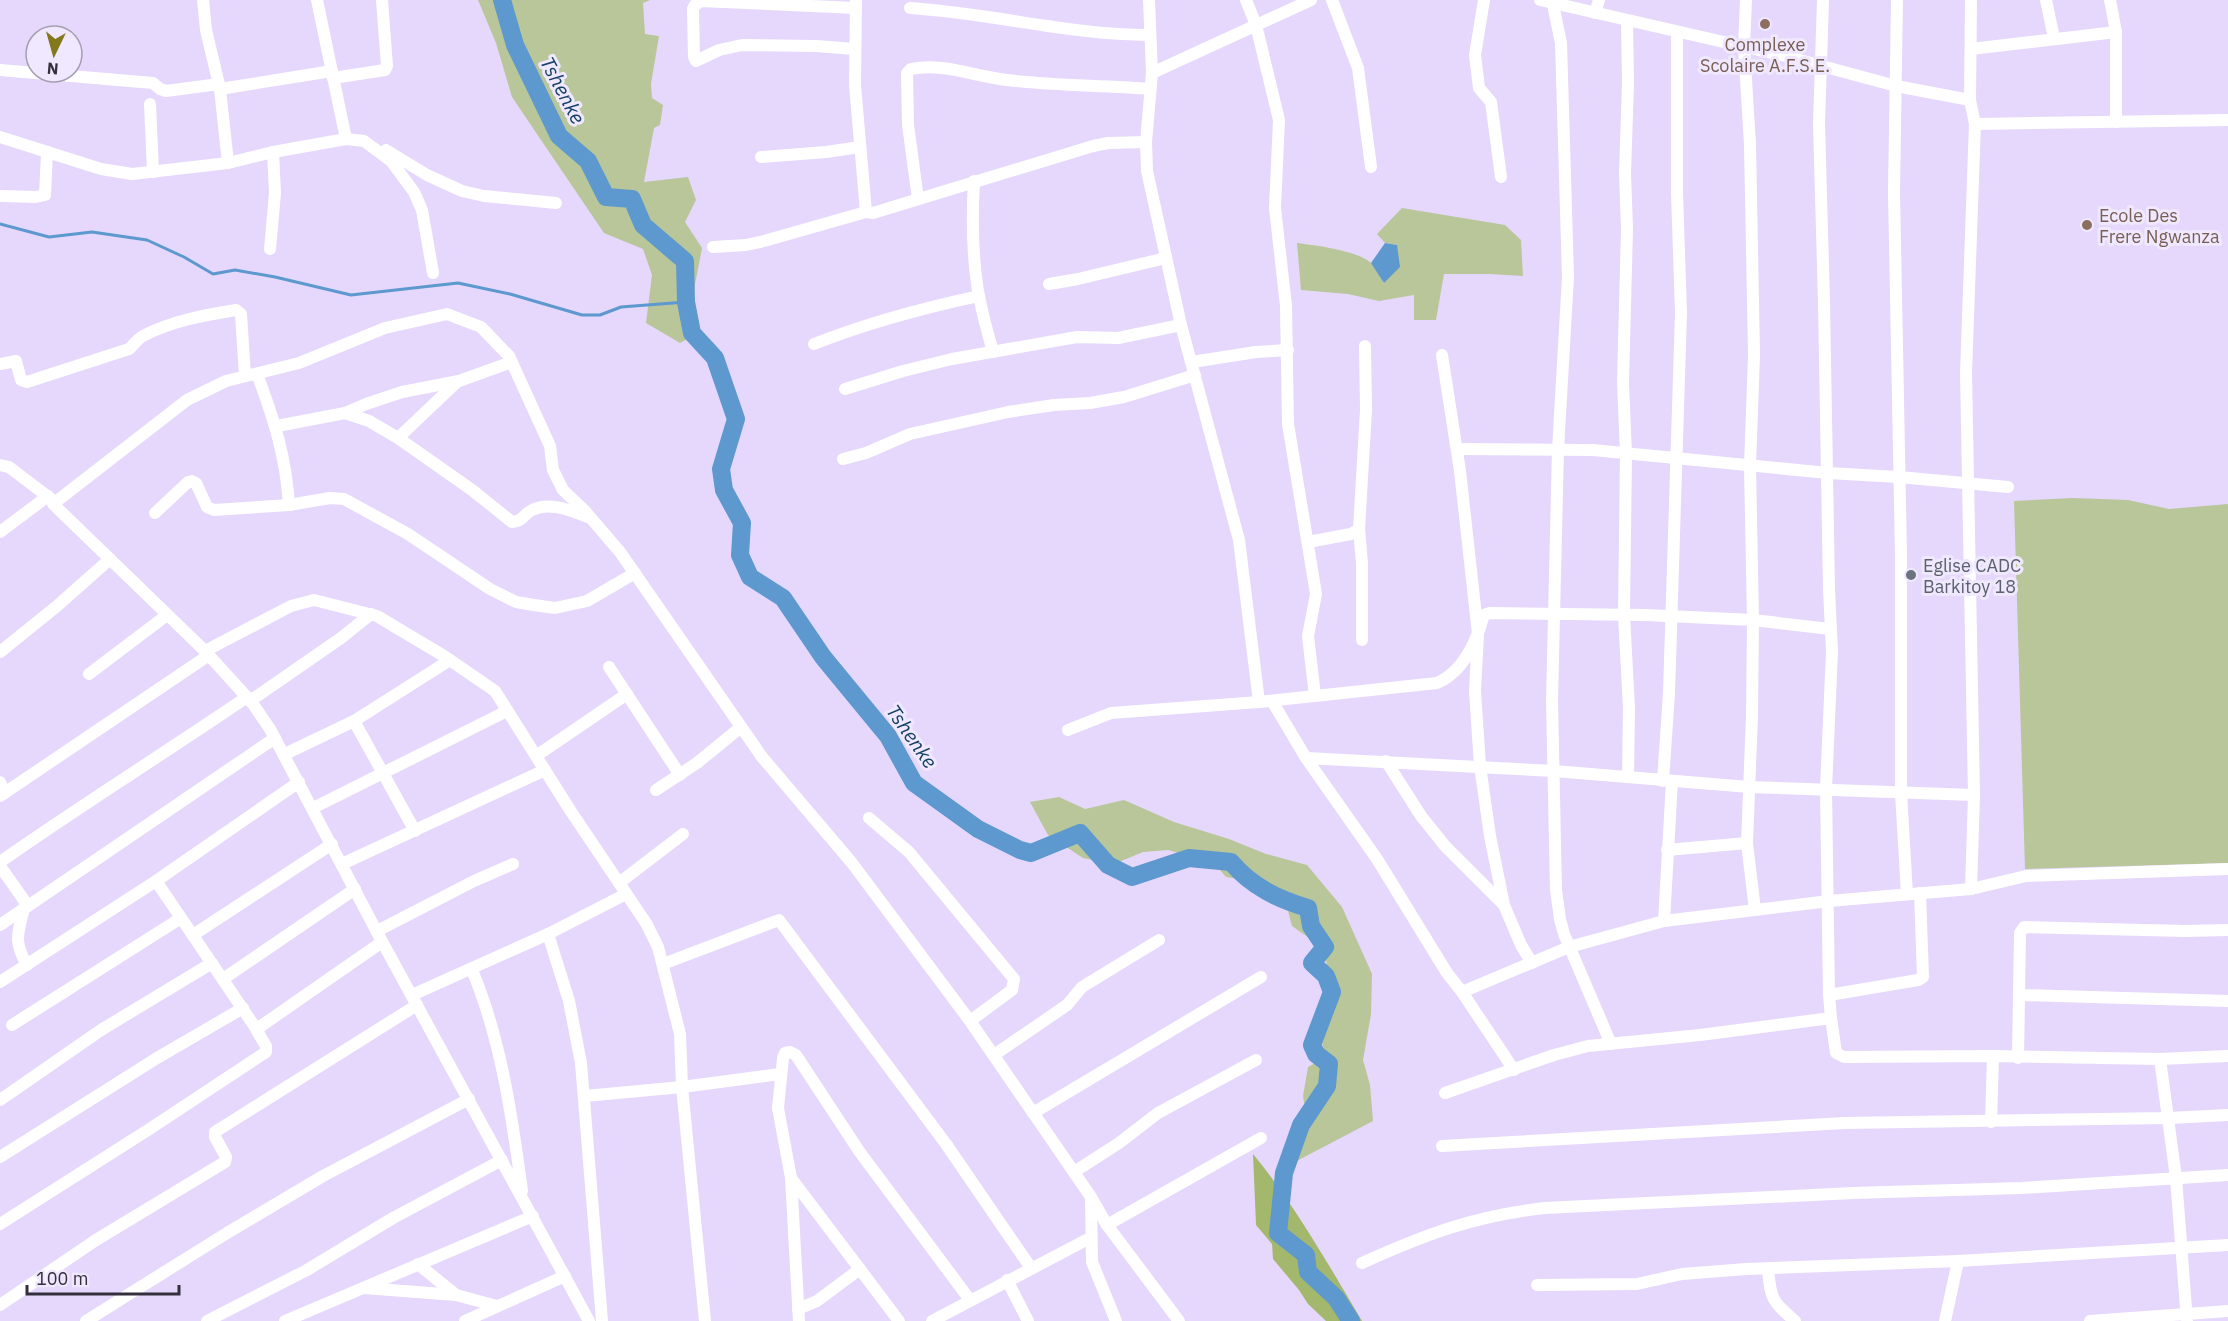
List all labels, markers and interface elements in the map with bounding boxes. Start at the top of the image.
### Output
marker: Complexe Scolaire A.F.S.E. [1758,17,1772,31]
north arrow [24,24,84,84]
place label: Complexe Scolaire A.F.S.E. [1700,33,1830,77]
water label: Tshenke [534,52,592,128]
text: N [46,58,59,79]
place label: Ecole Des Frere Ngwanza [2099,204,2220,248]
marker: Ecole Des Frere Ngwanza [2080,218,2094,232]
place label: Eglise CADC Barkitoy 18 [1923,554,2021,598]
marker: Eglise CADC Barkitoy 18 [1904,568,1918,582]
water label: Tshenke [880,699,944,773]
scale bar [27,1258,178,1296]
text: 100 m [36,1267,88,1290]

